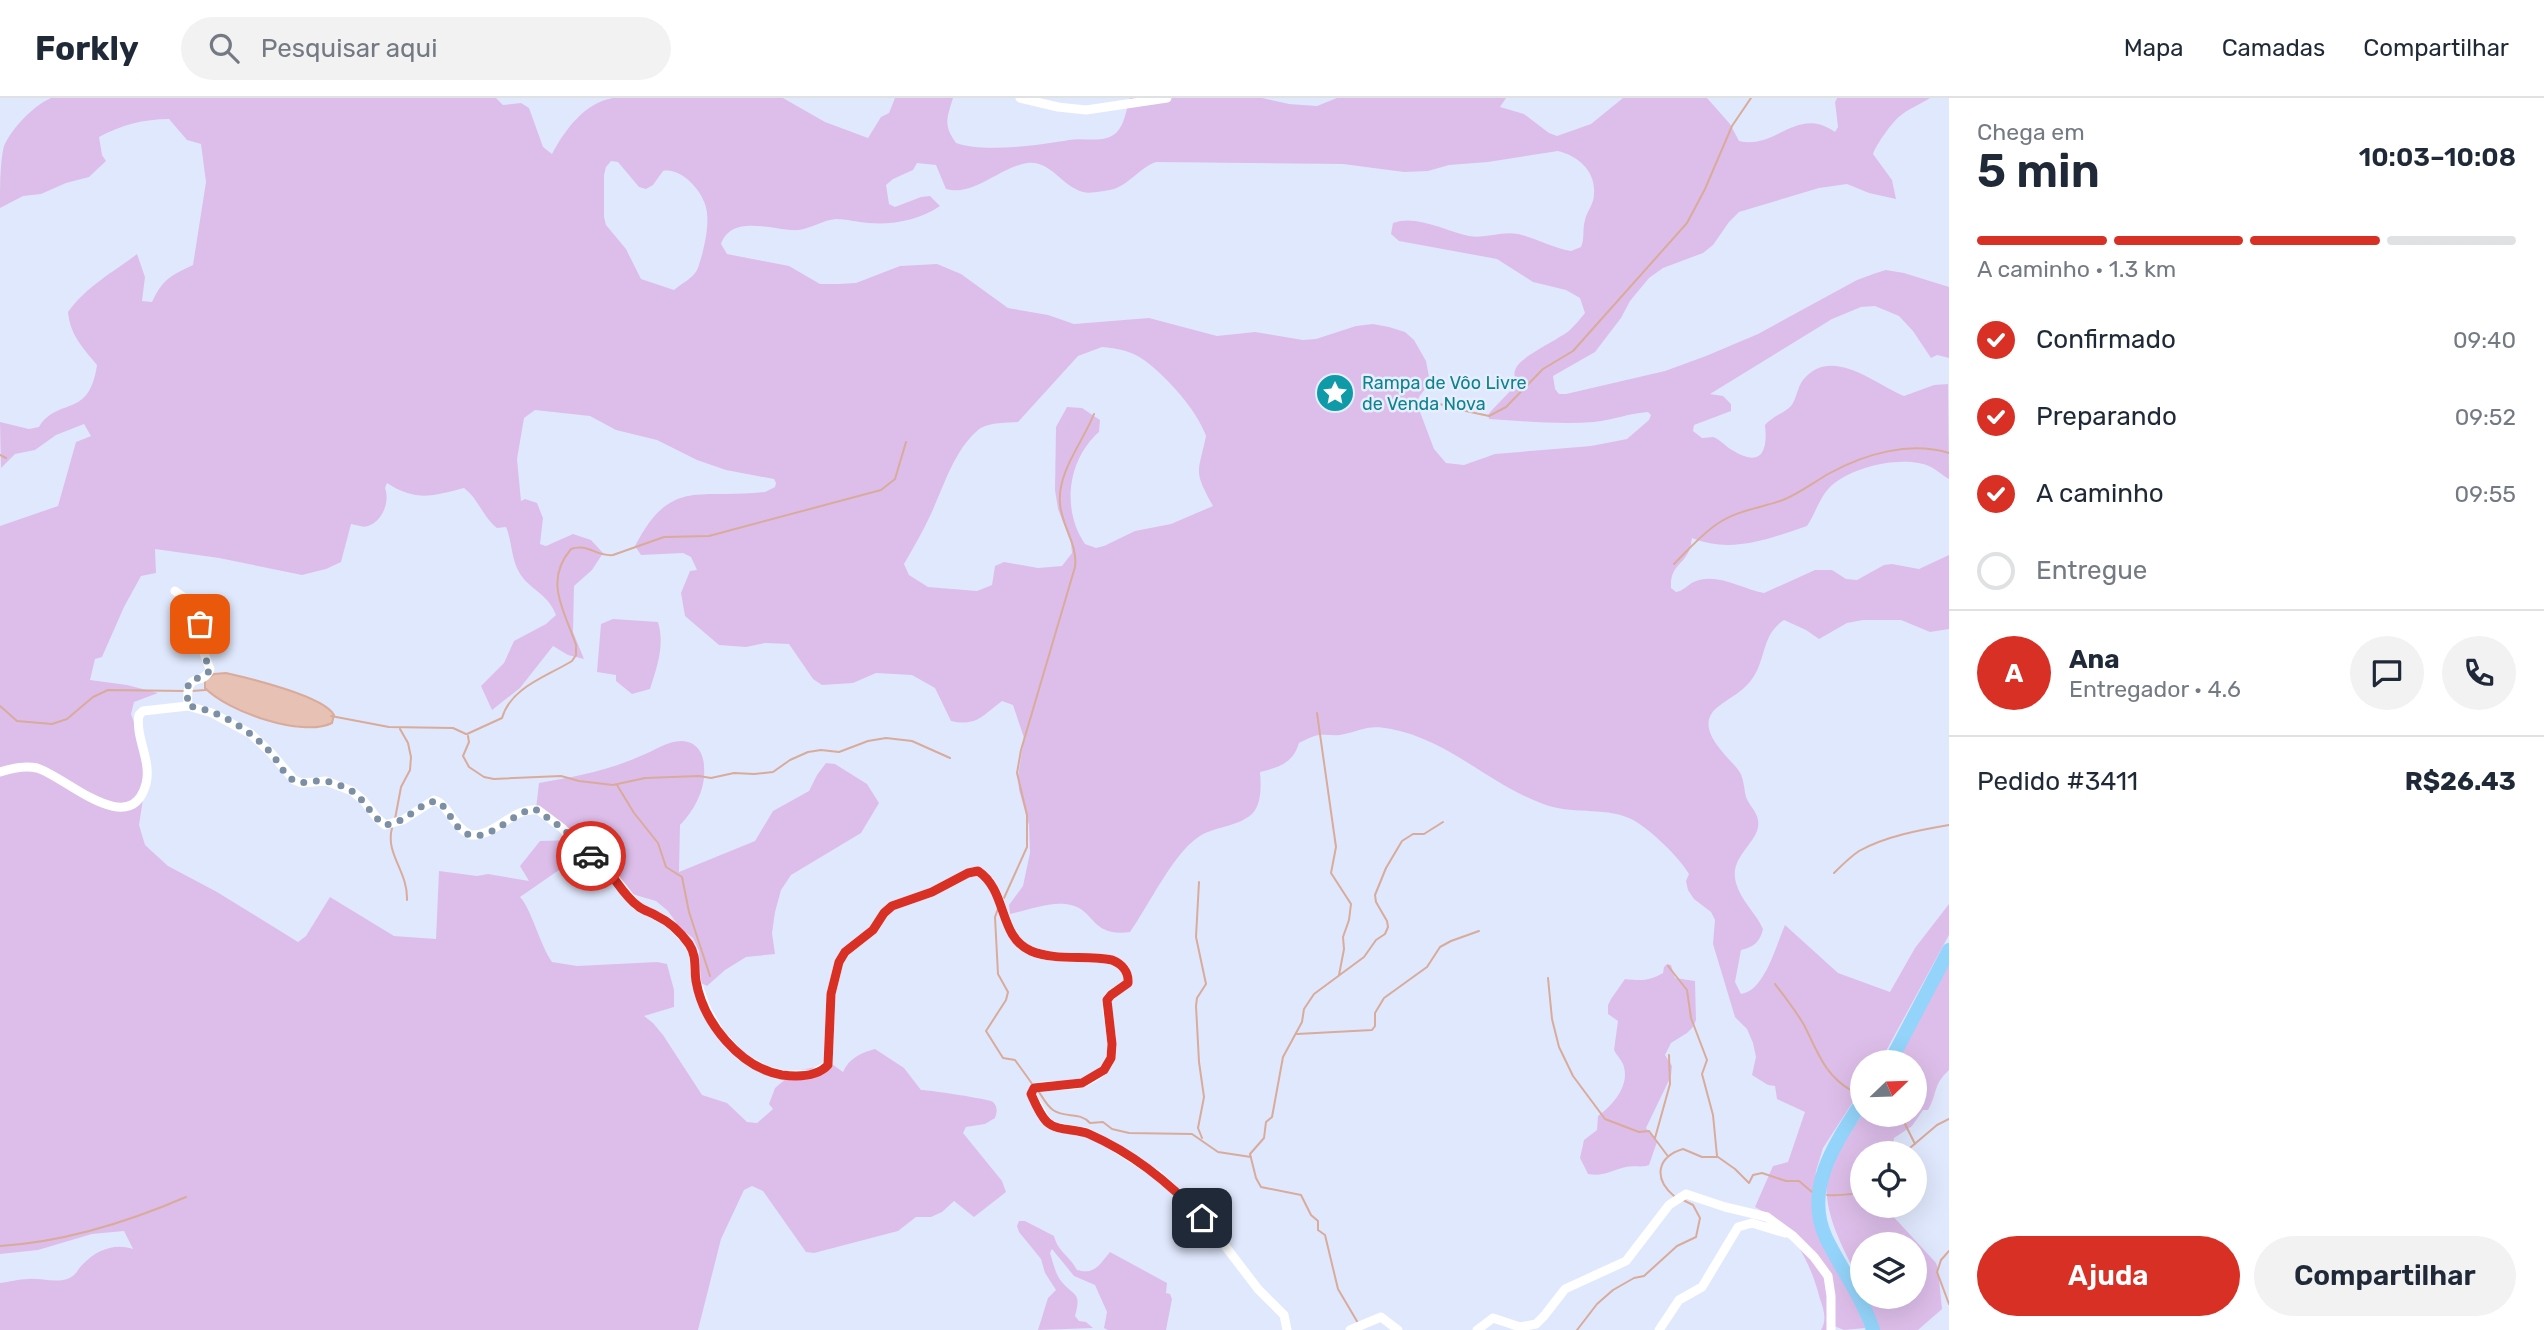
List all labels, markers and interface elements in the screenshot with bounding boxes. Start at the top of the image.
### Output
search box [181,17,671,80]
text: Forkly [35,29,139,68]
icon: search [205,29,243,67]
text: Pesquisar aqui [261,33,438,64]
text: Mapa [2124,34,2184,62]
text: Camadas [2222,34,2325,62]
text: Compartilhar [2363,34,2509,62]
text: Chega em [1977,118,2085,146]
text: 10:03–10:08 [2359,142,2516,173]
text: 5 min [1977,144,2100,199]
text: A caminho · 1.3 km [1977,255,2176,283]
icon: check [1977,321,2015,359]
text: Confirmado [2036,324,2176,355]
text: 09:40 [2453,326,2516,354]
place icon: Rampa de Vôo Livre de Venda Nova [1314,372,1356,414]
place label: Rampa de Vôo Livre de Venda Nova [1362,372,1527,415]
icon: check [1977,398,2015,436]
text: Preparando [2036,401,2177,432]
text: 09:52 [2455,403,2516,431]
icon: check [1977,475,2015,513]
text: A caminho [2036,478,2164,509]
text: 09:55 [2455,480,2516,508]
text: Entregue [2036,555,2147,586]
pin [170,594,230,654]
icon: bag [181,605,219,643]
button: chat [2350,636,2424,710]
button: phone [2442,636,2516,710]
text: Ana [2069,644,2120,675]
text: A [2005,658,2023,689]
text: Entregador · 4.6 [2069,675,2241,703]
text: Pedido #3411 [1977,766,2138,797]
text: R$26.43 [2405,766,2516,797]
courier [556,821,626,891]
icon: car [572,837,610,875]
north arrow [1850,1050,1927,1127]
map controls [1850,1050,1927,1309]
button: locate [1850,1141,1927,1218]
pin [1172,1188,1232,1248]
icon: home [1183,1199,1221,1237]
button: layers [1850,1232,1927,1309]
button: Ajuda [1977,1236,2240,1316]
button: Compartilhar [2254,1236,2516,1316]

